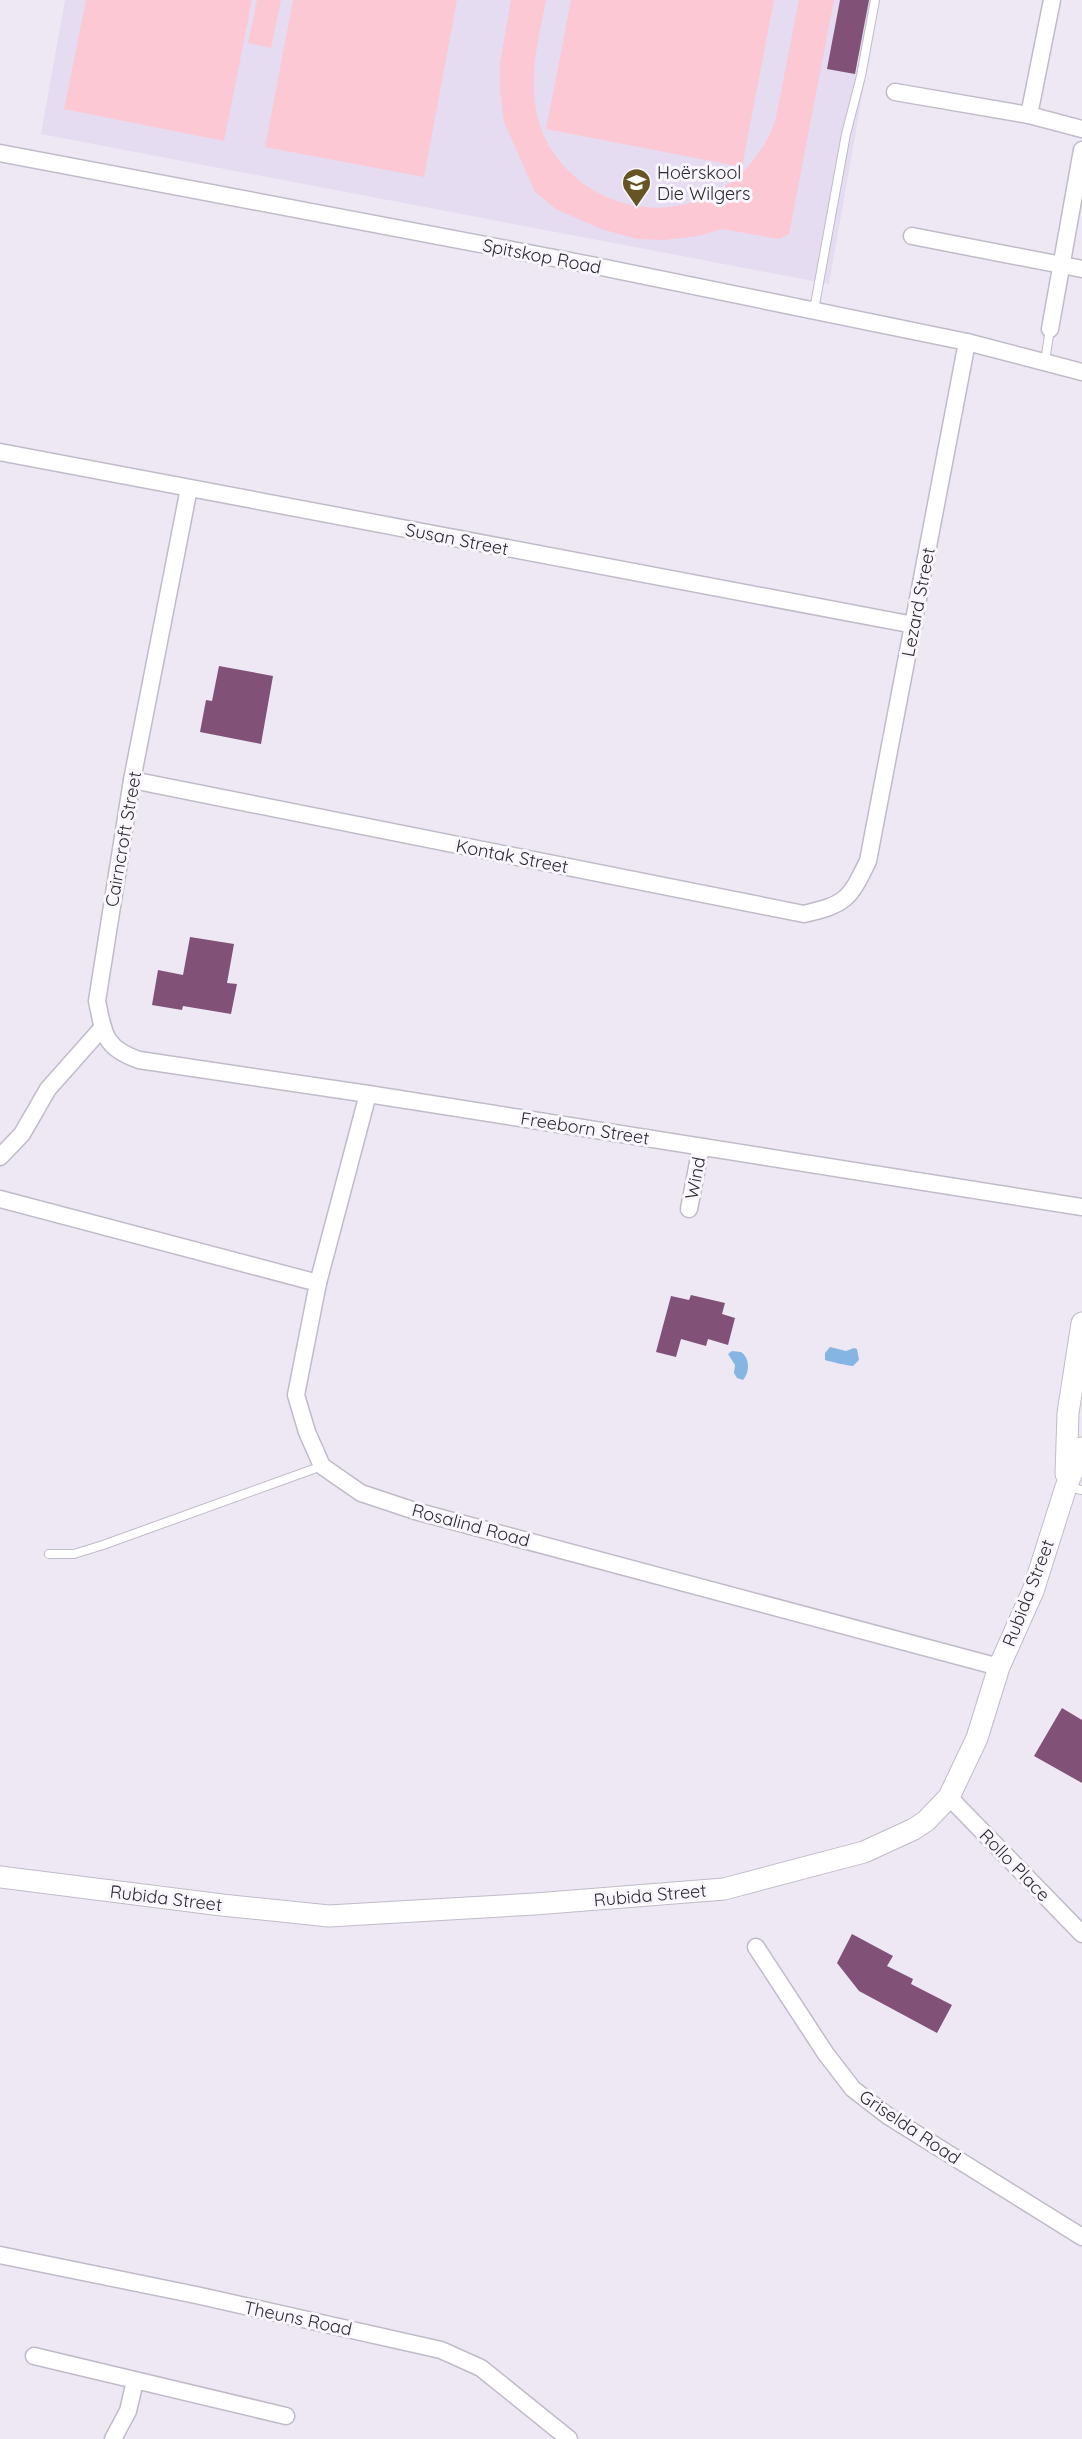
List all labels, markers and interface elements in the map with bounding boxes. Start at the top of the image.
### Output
place label: Hoërskool Die Wilgers [657,161,751,205]
school or university icon: Hoërskool Die Wilgers [620,166,652,208]
street label: Spitskop Road [481,233,603,279]
street label: Susan Street [404,518,510,560]
street label: Lezard Street [896,545,940,659]
street label: Cairncroft Street [100,769,146,909]
street label: Kontak Street [454,834,570,878]
street label: Freeborn Street [519,1106,651,1150]
street label: Wind [680,1155,710,1201]
street label: Rosalind Road [409,1498,533,1552]
street label: Rubida Street [997,1536,1059,1650]
street label: Rollo Place [975,1824,1055,1906]
street label: Rubida Street [593,1879,707,1911]
street label: Rubida Street [109,1880,223,1916]
street label: Griselda Road [855,2085,965,2169]
street label: Theuns Road [242,2295,354,2341]

